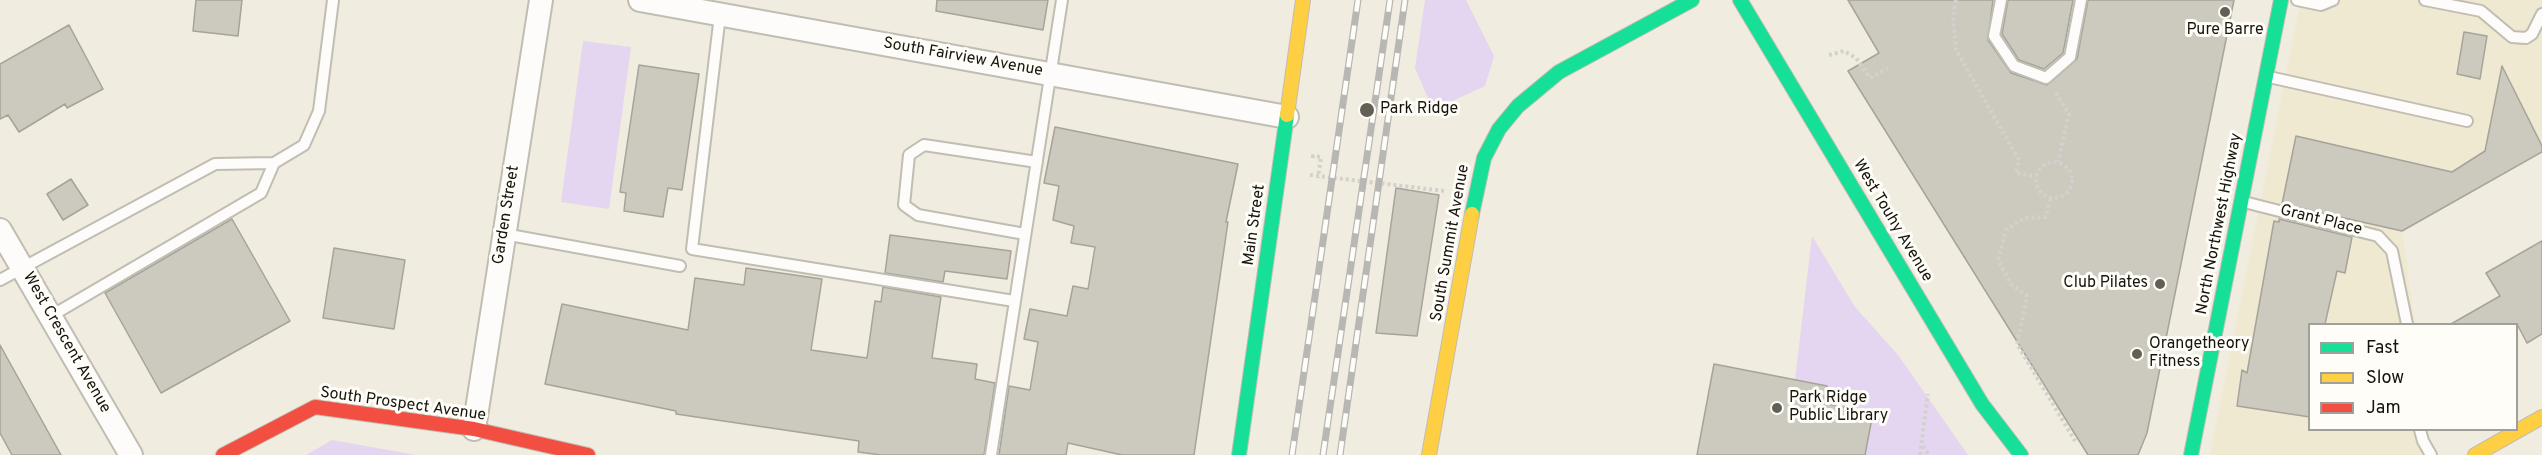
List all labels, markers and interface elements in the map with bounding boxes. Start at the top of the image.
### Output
marker: Pure Barre [2218,5,2232,19]
place label: Pure Barre [2187,21,2263,41]
street label: South Fairview Avenue [882,35,1044,81]
place label: Park Ridge [1380,100,1458,120]
marker: Park Ridge [1358,101,1376,119]
street label: North Northwest Highway [2193,132,2247,316]
street label: West Touhy Avenue [1848,156,1936,286]
street label: South Summit Avenue [1428,163,1474,323]
street label: Garden Street [490,164,524,266]
street label: Main Street [1240,183,1270,267]
street label: Grant Place [2278,202,2364,240]
street label: West Crescent Avenue [18,269,114,417]
place label: Club Pilates [2063,274,2148,294]
marker: Club Pilates [2153,277,2167,291]
legend [2308,323,2518,431]
place label: Orangetheory Fitness [2149,335,2249,373]
text: Fast [2366,337,2399,360]
marker: Orangetheory Fitness [2130,347,2144,361]
text: Slow [2366,367,2404,390]
street label: South Prospect Avenue [319,384,487,426]
place label: Park Ridge Public Library [1789,389,1888,427]
text: Jam [2366,397,2401,420]
marker: Park Ridge Public Library [1770,401,1784,415]

